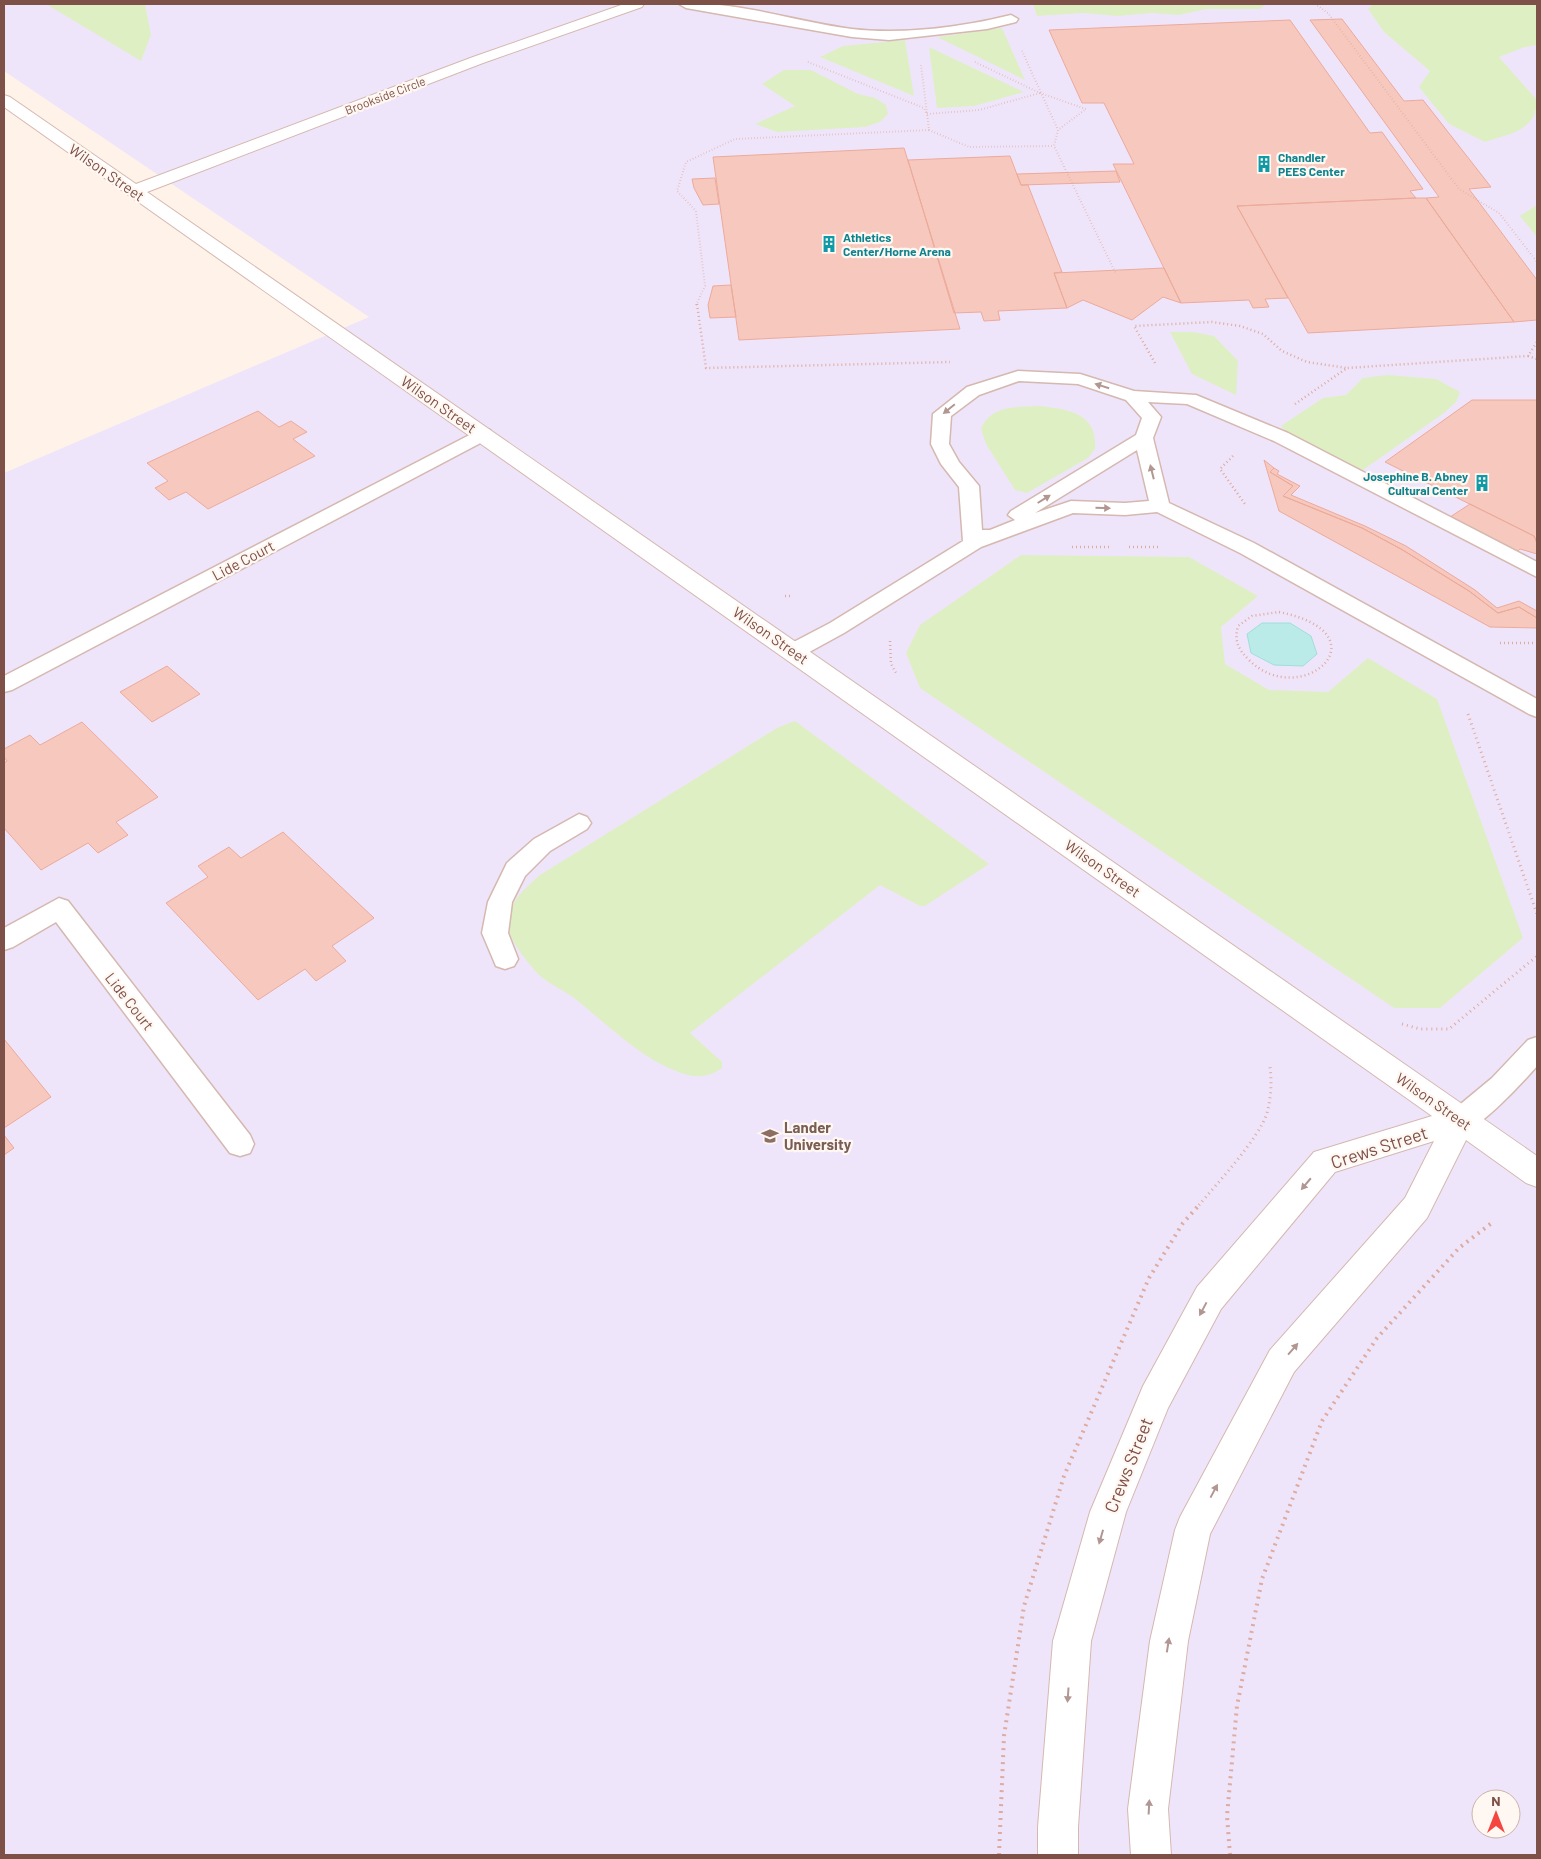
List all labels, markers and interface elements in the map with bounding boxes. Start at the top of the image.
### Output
street label: Brookside Circle [343,73,427,117]
street label: Wilson Street [66,139,148,205]
place label: Chandler PEES Center [1278,150,1345,178]
building icon: Chandler PEES Center [1254,154,1274,174]
place label: Athletics Center/Horne Arena [843,230,951,258]
building icon: Athletics Center/Horne Arena [819,234,839,254]
street label: Wilson Street [398,371,480,437]
one-way arrow [1094,381,1109,389]
one-way arrow [942,404,956,414]
one-way arrow [1148,464,1156,479]
place label: Josephine B. Abney Cultural Center [1363,469,1468,497]
building icon: Josephine B. Abney Cultural Center [1472,473,1492,493]
one-way arrow [1037,495,1051,504]
one-way arrow [1095,504,1111,512]
street label: Lide Court [209,536,277,584]
street label: Wilson Street [730,602,812,668]
street label: Wilson Street [1062,835,1144,901]
street label: Lide Court [102,969,158,1033]
street label: Wilson Street [1393,1068,1475,1134]
place label: Lander University [784,1118,852,1153]
street label: Crews Street [1328,1121,1430,1173]
school or university icon: Lander University [760,1126,780,1146]
one-way arrow [1301,1177,1312,1190]
one-way arrow [1199,1302,1207,1316]
one-way arrow [1287,1343,1298,1356]
street label: Crews Street [1099,1414,1157,1516]
one-way arrow [1210,1483,1218,1498]
one-way arrow [1097,1529,1105,1544]
one-way arrow [1165,1637,1173,1653]
one-way arrow [1064,1687,1072,1703]
north arrow [1471,1789,1521,1839]
text: N [1491,1792,1501,1809]
one-way arrow [1145,1798,1153,1814]

